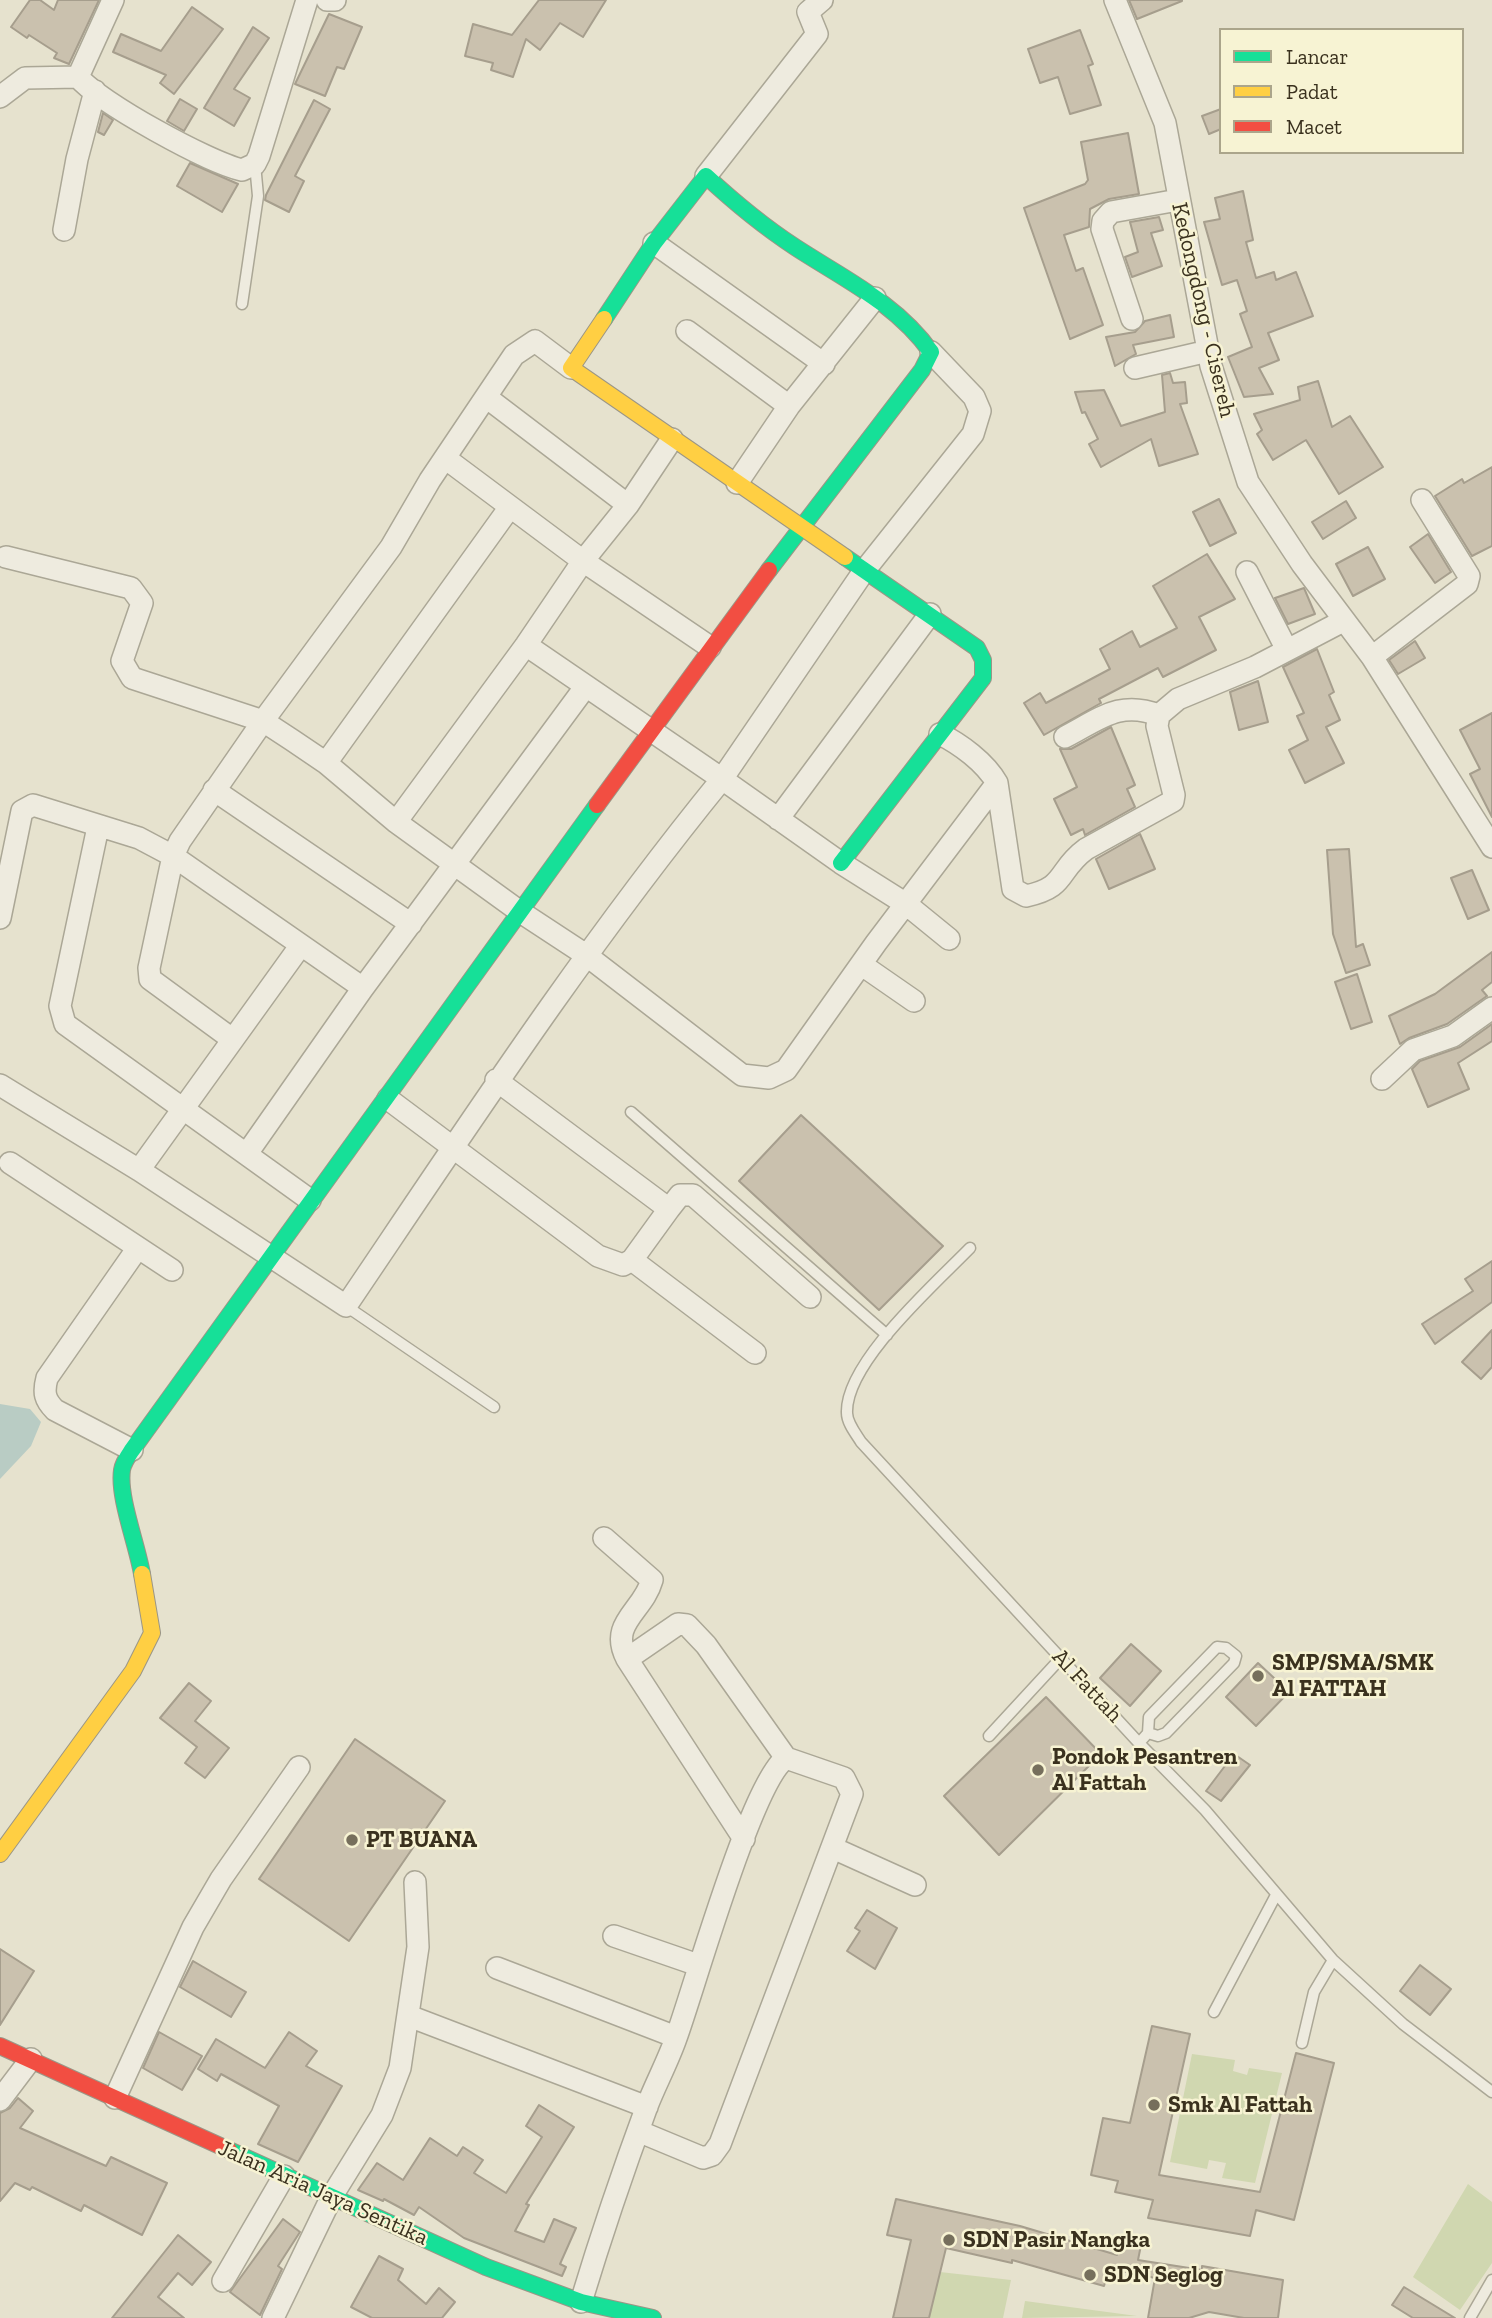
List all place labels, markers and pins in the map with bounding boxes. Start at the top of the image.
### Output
place label: SMP/SMA/SMK Al FATTAH [1272,1649,1433,1703]
marker: SMP/SMA/SMK Al FATTAH [1250,1668,1266,1684]
place label: Pondok Pesantren Al Fattah [1052,1743,1237,1797]
marker: Pondok Pesantren Al Fattah [1030,1762,1046,1778]
place label: PT BUANA [366,1826,477,1854]
marker: PT BUANA [344,1832,360,1848]
place label: Smk Al Fattah [1168,2091,1312,2119]
marker: Smk Al Fattah [1146,2097,1162,2113]
place label: SDN Pasir Nangka [963,2226,1150,2254]
marker: SDN Pasir Nangka [941,2232,957,2248]
place label: SDN Seglog [1104,2261,1223,2289]
marker: SDN Seglog [1082,2267,1098,2283]

